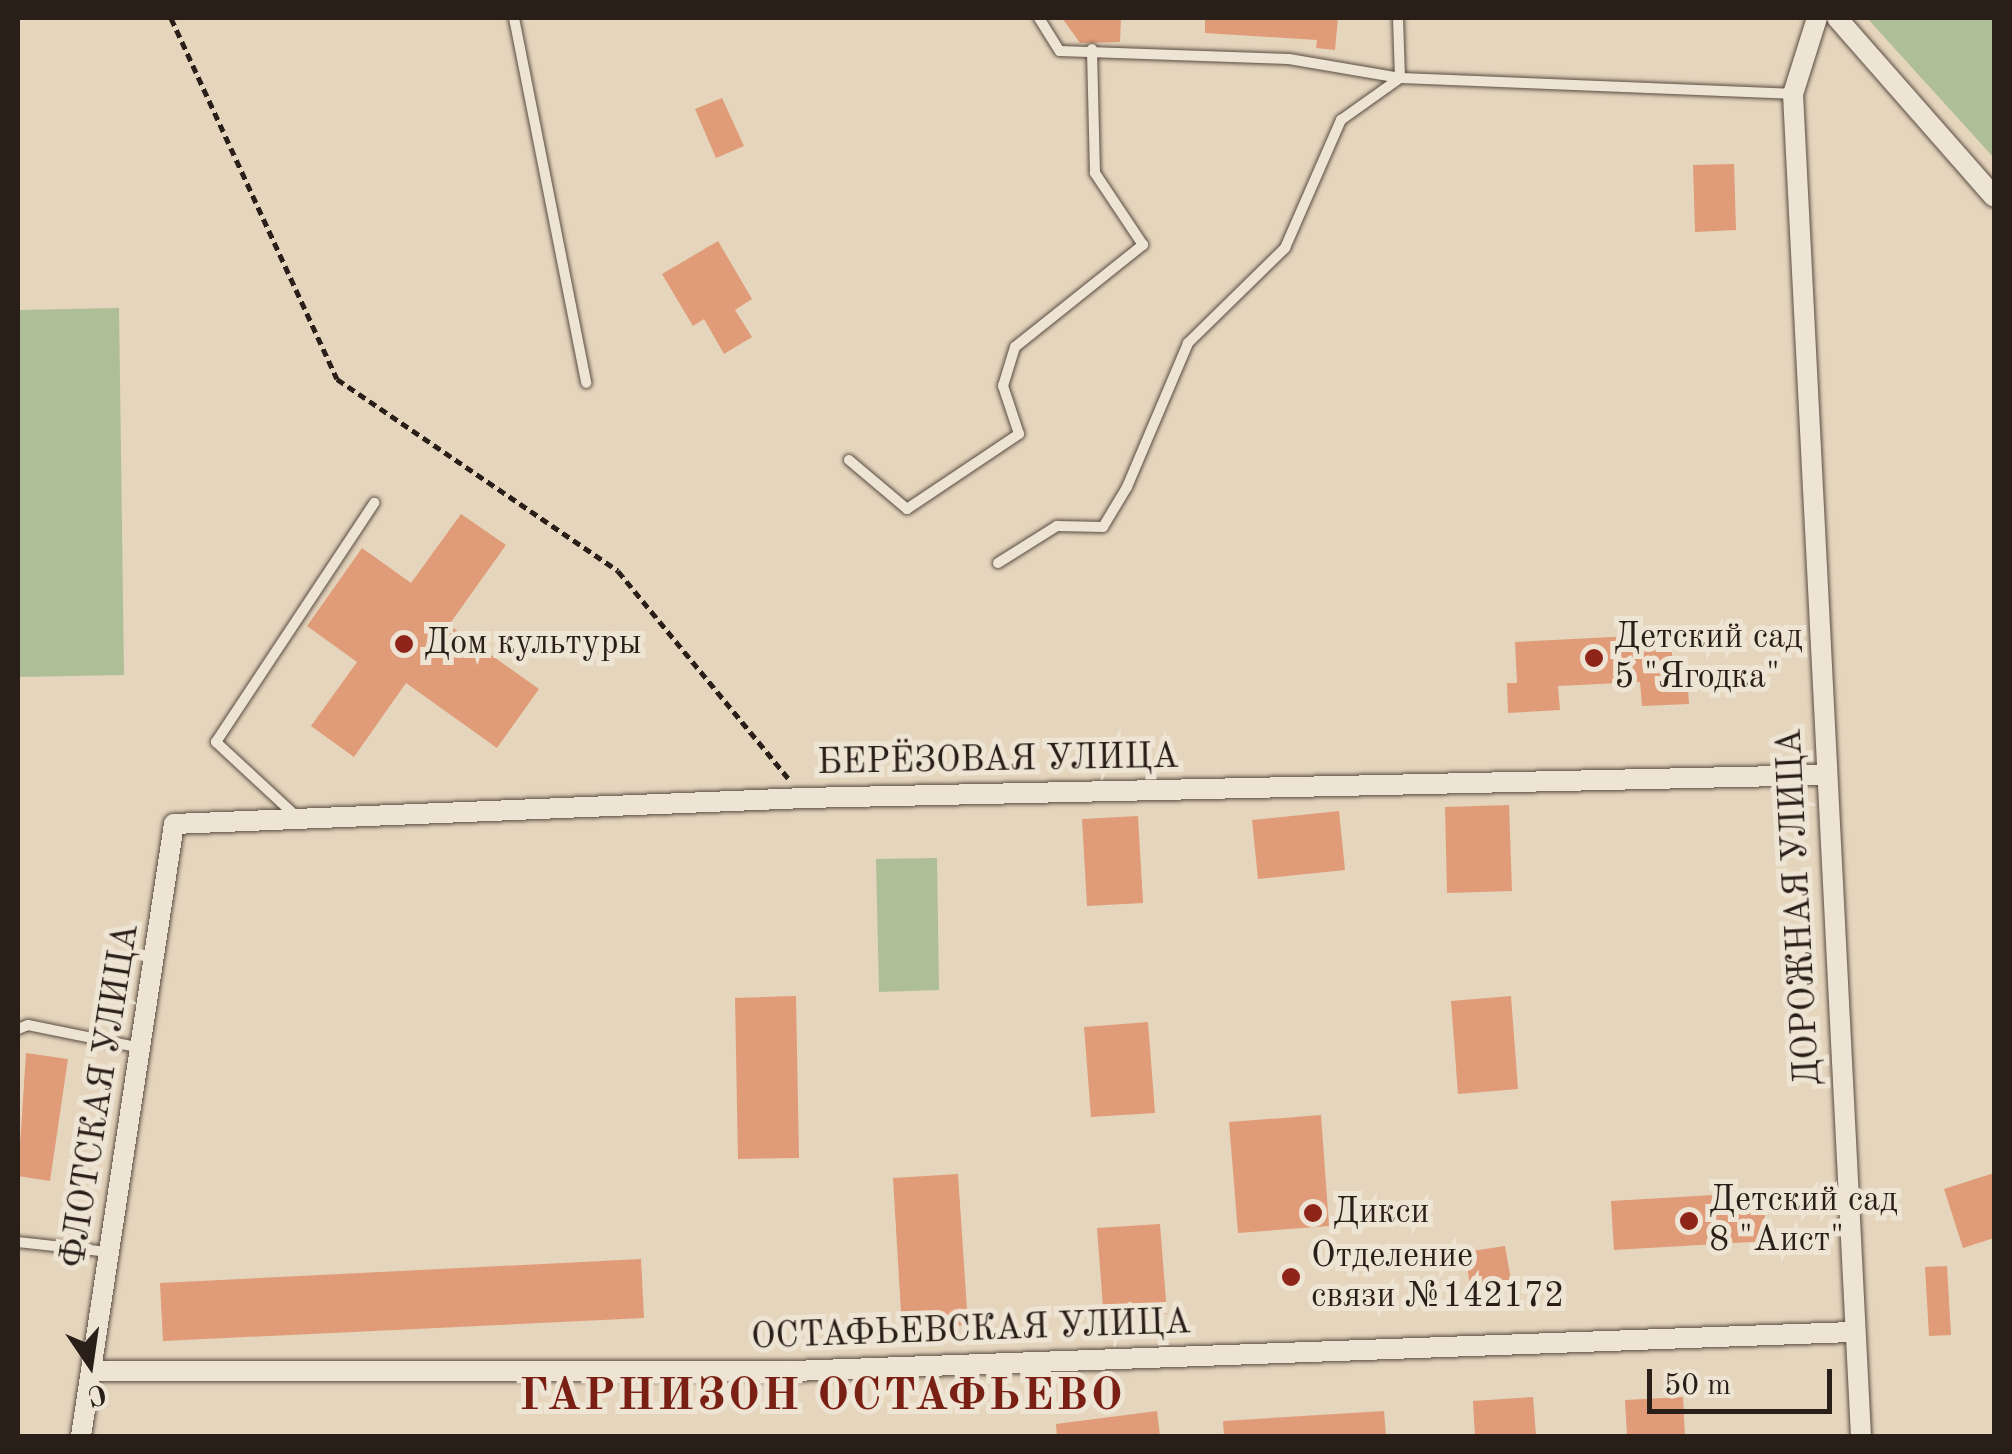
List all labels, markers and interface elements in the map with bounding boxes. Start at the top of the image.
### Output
place label: Детский сад 5 "Ягодка" [1614,617,1803,699]
place label: Дом культуры [424,623,642,665]
marker: Дом культуры [393,633,415,655]
marker: Детский сад 5 "Ягодка" [1583,647,1605,669]
street label: ДОРОЖНАЯ УЛИЦА [1770,728,1830,1086]
street label: БЕРЁЗОВАЯ УЛИЦА [817,737,1179,785]
street label: ФЛОТСКАЯ УЛИЦА [53,921,149,1271]
place label: Детский сад 8 "Аист" [1709,1180,1898,1262]
place label: Дикси [1333,1192,1429,1234]
marker: Дикси [1302,1202,1324,1224]
marker: Детский сад 8 "Аист" [1678,1210,1700,1232]
place label: Отделение связи №142172 [1311,1236,1564,1318]
marker: Отделение связи №142172 [1280,1266,1302,1288]
street label: ОСТАФЬЕВСКАЯ УЛИЦА [750,1302,1192,1360]
north arrow [40,1314,140,1414]
scale bar [1652,1349,1837,1411]
district label: ГАРНИЗОН ОСТАФЬЕВО [519,1371,1125,1425]
text: 50 m [1664,1371,1731,1401]
text: С [85,1378,109,1409]

